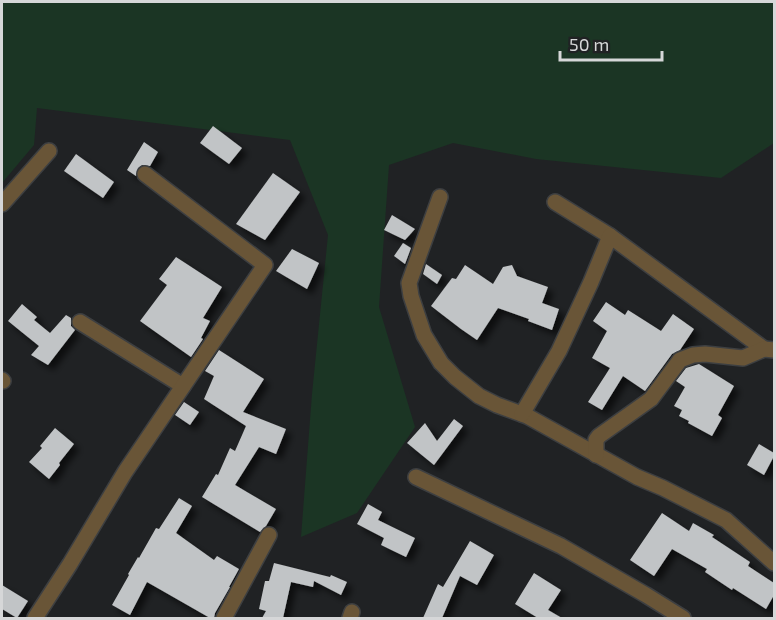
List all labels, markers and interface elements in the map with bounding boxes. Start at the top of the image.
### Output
scale bar [560,24,662,62]
text: 50 m [569,33,609,55]

